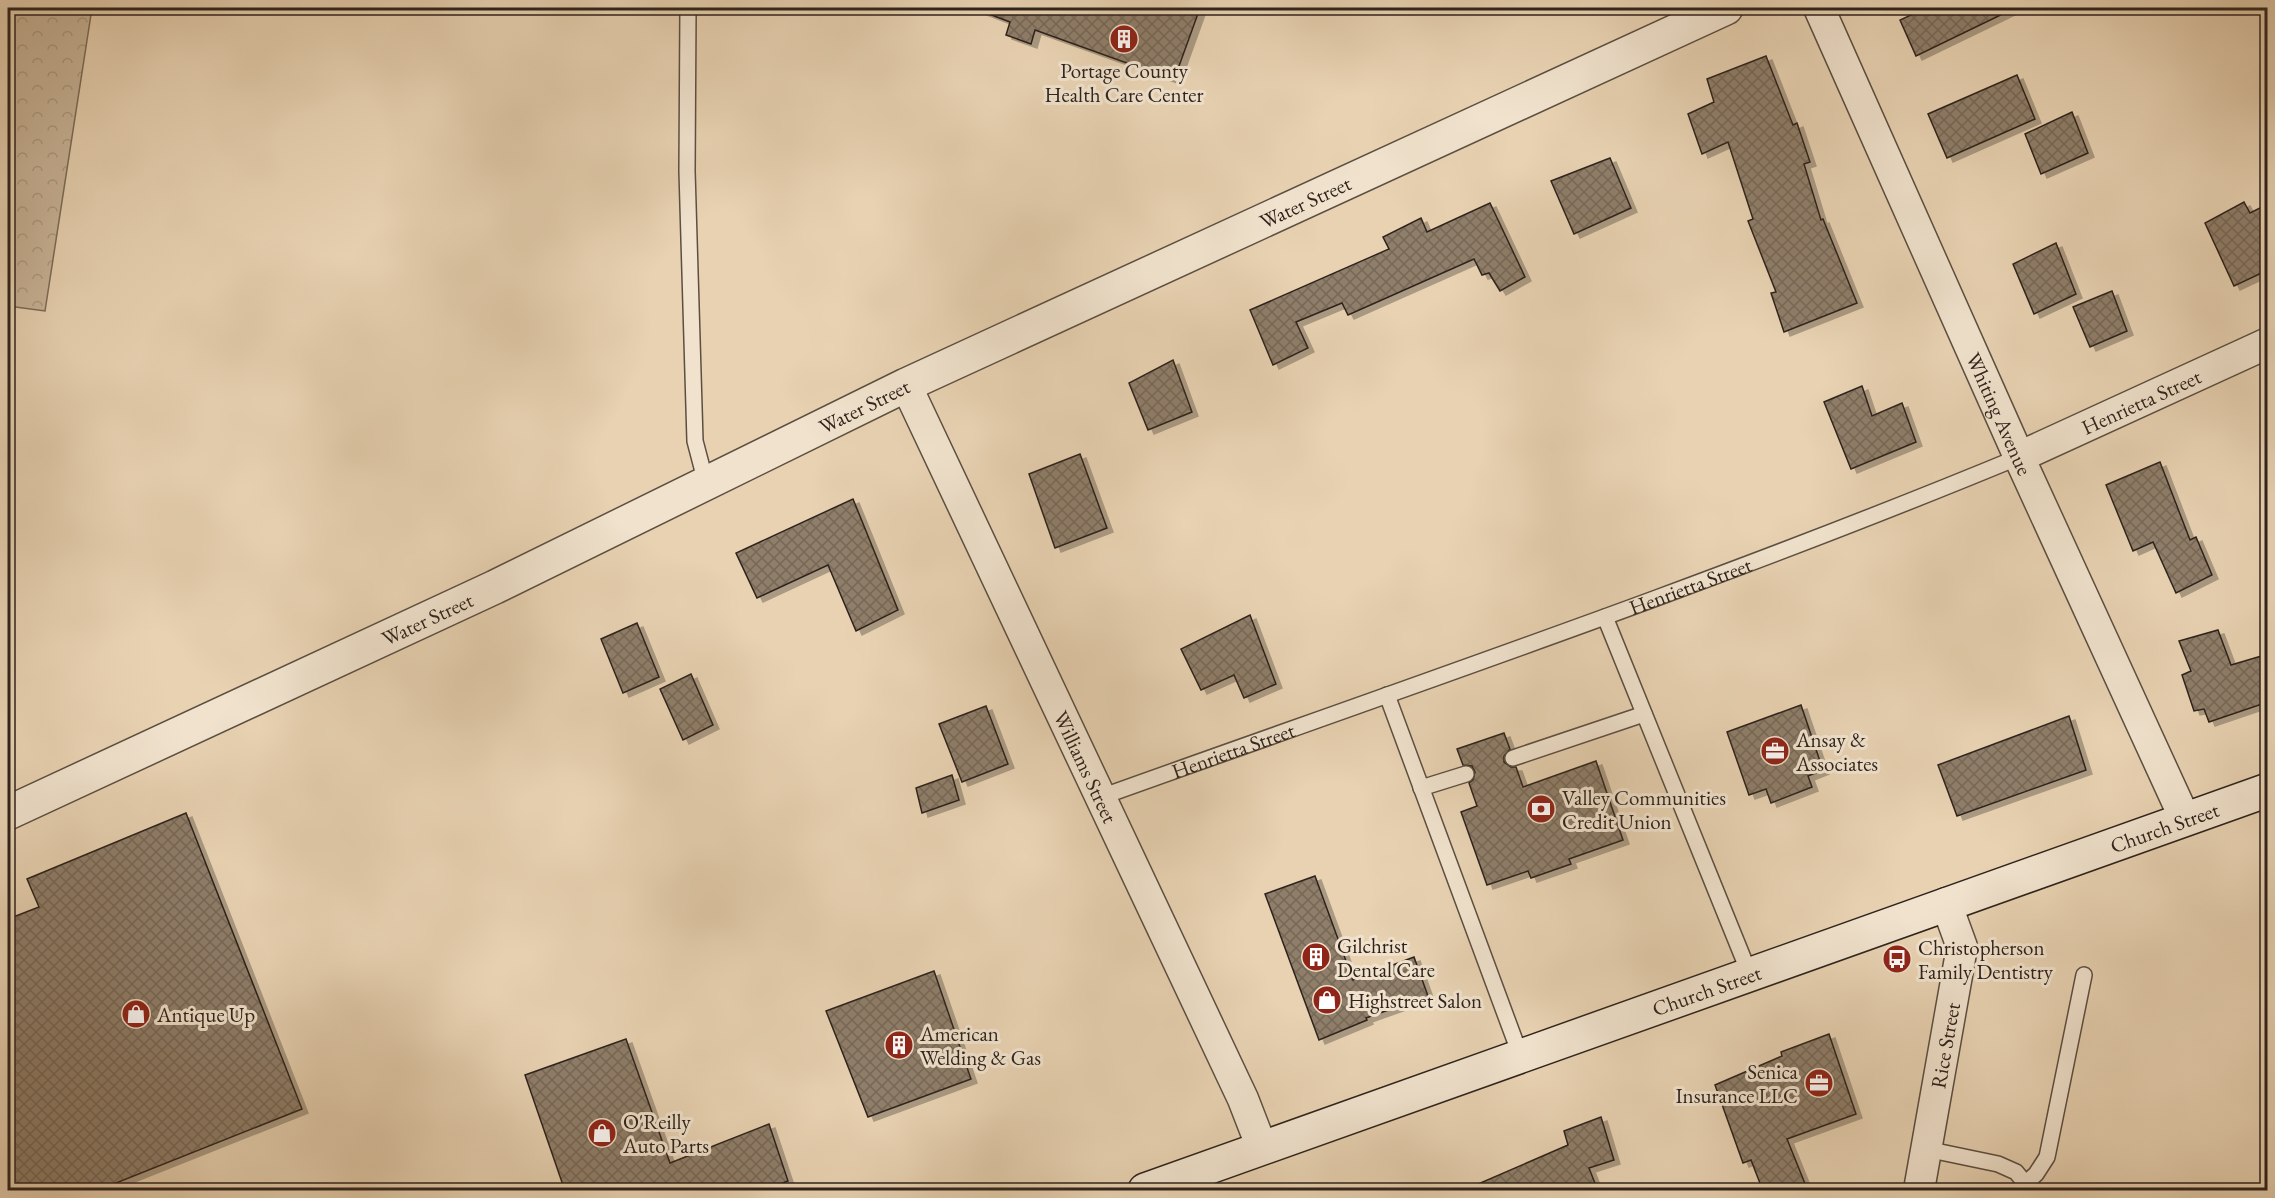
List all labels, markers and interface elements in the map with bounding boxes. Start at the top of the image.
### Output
building icon: Portage County Health Care Center [1108,23,1140,55]
place label: Portage County Health Care Center [1045,57,1203,108]
street label: Water Street [1255,169,1355,234]
street label: Whiting Avenue [1961,348,2039,479]
street label: Henrietta Street [2077,362,2205,440]
street label: Water Street [814,372,914,439]
street label: Henrietta Street [1625,550,1756,621]
street label: Water Street [377,586,477,651]
street label: Williams Street [1048,706,1124,828]
street label: Henrietta Street [1168,716,1298,784]
place label: Ansay & Associates [1795,726,1878,777]
office icon: Ansay & Associates [1759,735,1791,767]
place label: Valley Communities Credit Union [1562,784,1726,835]
bank icon: Valley Communities Credit Union [1525,793,1557,825]
street label: Church Street [2106,795,2223,859]
place label: Gilchrist Dental Care [1337,932,1435,983]
place label: Christopherson Family Dentistry [1918,934,2054,985]
building icon: Gilchrist Dental Care [1300,941,1332,973]
bus stop icon: Christopherson Family Dentistry [1881,943,1913,975]
street label: Church Street [1648,958,1765,1022]
shop icon: Highstreet Salon [1311,984,1343,1016]
place label: Highstreet Salon [1348,987,1482,1014]
shop icon: Antique Up [120,998,152,1030]
street label: Rice Street [1924,1000,1966,1090]
place label: Antique Up [156,1001,255,1028]
place label: American Welding & Gas [919,1020,1041,1071]
building icon: American Welding & Gas [883,1029,915,1061]
place label: Senica Insurance LLC [1675,1058,1799,1109]
office icon: Senica Insurance LLC [1803,1067,1835,1099]
place label: O'Reilly Auto Parts [622,1108,709,1159]
shop icon: O'Reilly Auto Parts [586,1117,618,1149]

